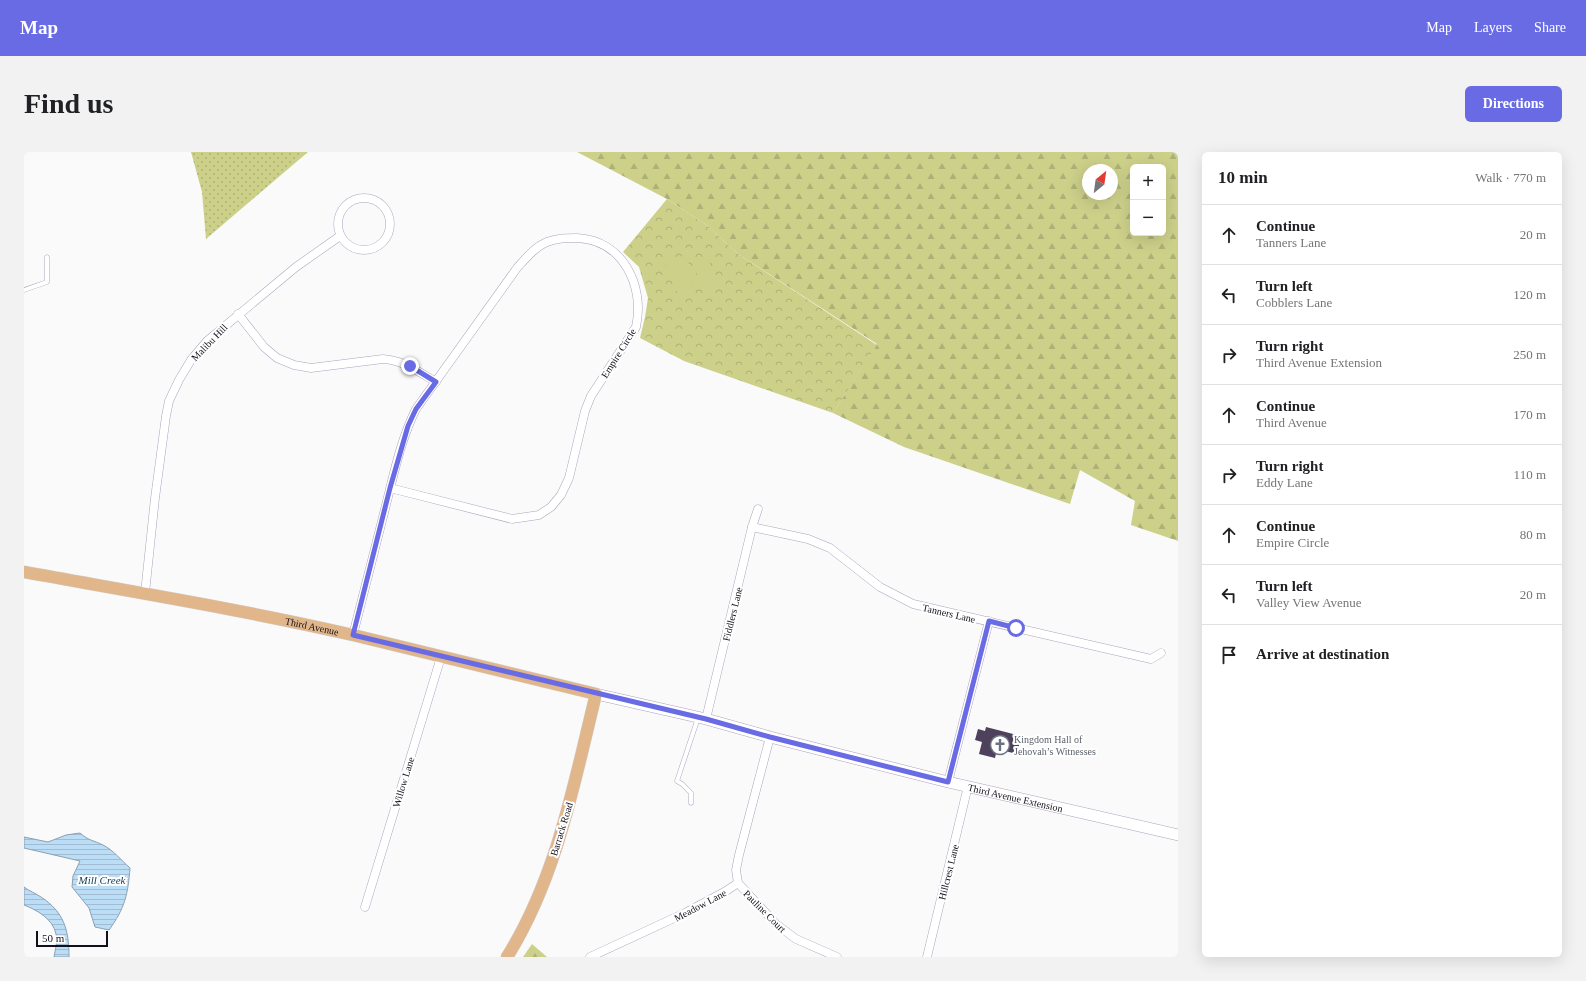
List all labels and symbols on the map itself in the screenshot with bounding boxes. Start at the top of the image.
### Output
north arrow [1082,164,1118,200]
street label: Malibu Hill [189,321,230,363]
street label: Empire Circle [599,326,638,380]
route end [401,357,419,375]
street label: Fiddlers Lane [720,585,745,642]
street label: Tanners Lane [921,602,977,625]
street label: Third Avenue [284,615,340,638]
route start [1007,619,1025,637]
church icon: Kingdom Hall of Jehovah’s Witnesses [989,734,1011,756]
place label: Kingdom Hall of Jehovah’s Witnesses [1014,734,1096,757]
street label: Willow Lane [391,755,417,809]
street label: Third Avenue Extension [967,782,1064,814]
street label: Barrack Road [548,801,575,857]
street label: Hillcrest Lane [936,843,961,901]
water label: Mill Creek [78,874,127,886]
street label: Meadow Lane [672,887,729,924]
street label: Pauline Court [741,888,788,935]
scale bar [36,929,108,948]

